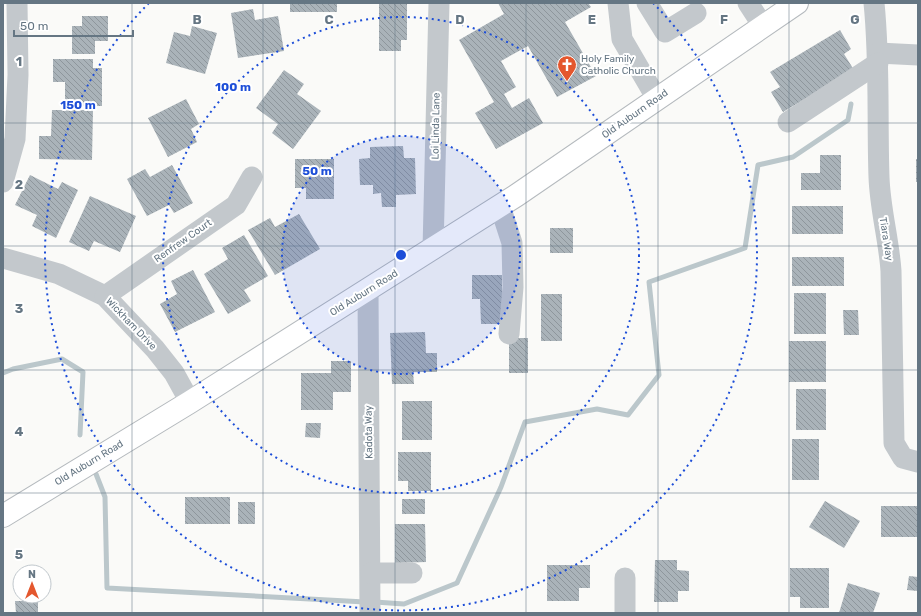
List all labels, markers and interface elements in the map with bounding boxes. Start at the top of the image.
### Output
scale bar [14,12,133,38]
text: B [192,12,202,27]
text: C [324,12,334,27]
text: D [455,12,465,27]
text: E [588,12,596,27]
text: F [720,12,728,27]
text: G [850,12,860,27]
text: 50 m [20,19,48,33]
place label: Holy Family Catholic Church [581,53,656,77]
text: 1 [16,54,22,69]
church icon: Holy Family Catholic Church [556,54,578,82]
text: 100 m [215,80,251,94]
street label: Old Auburn Road [600,87,670,141]
street label: Loi Linda Lane [429,92,443,160]
text: 150 m [60,98,96,112]
text: 50 m [302,164,332,178]
text: 2 [15,177,23,192]
street label: Tiara Way [877,216,895,262]
street label: Renfrew Court [152,217,214,265]
centre of rings [394,248,408,262]
street label: Old Auburn Road [328,267,400,319]
street label: Wickham Drive [103,295,159,353]
text: 3 [15,301,24,316]
street label: Kadota Way [363,405,375,459]
text: 4 [15,424,24,439]
street label: Old Auburn Road [52,438,126,488]
text: 5 [15,547,23,562]
north arrow [12,564,52,604]
text: N [28,568,36,581]

